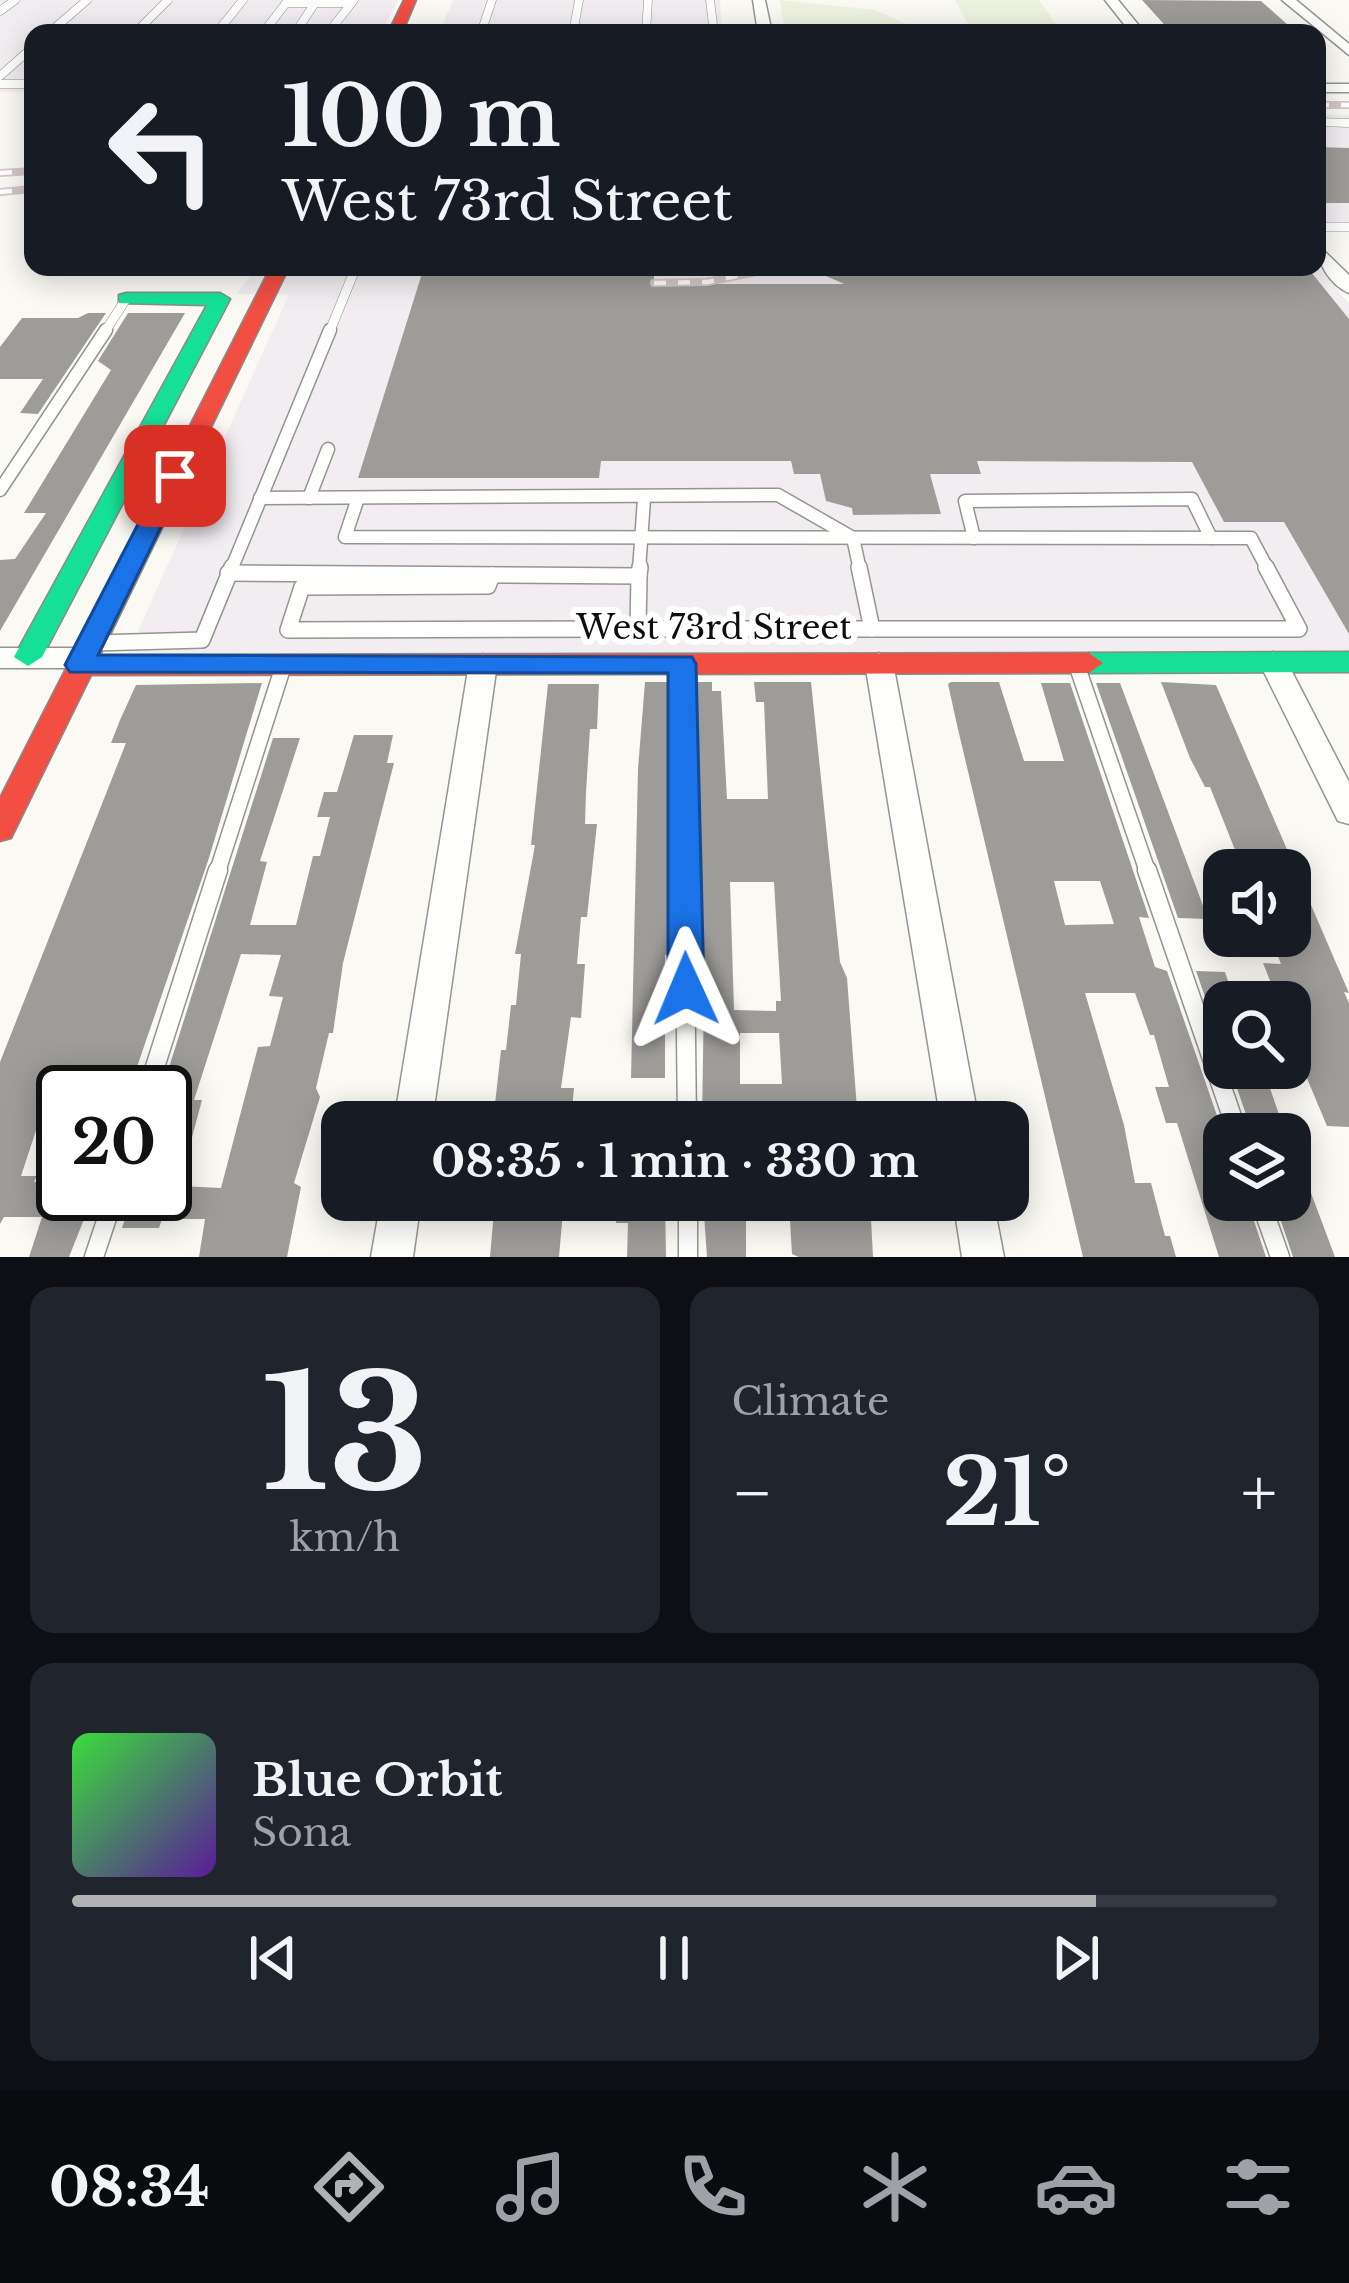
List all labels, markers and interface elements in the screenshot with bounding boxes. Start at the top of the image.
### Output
text: 100 m [282,65,561,169]
icon: left [84,72,240,228]
text: West 73rd Street [282,168,733,235]
pin [124,425,226,527]
icon: arrive [142,443,208,509]
street label: West 73rd Street [575,607,852,648]
map controls [1203,849,1311,1221]
button: sound [1203,849,1311,957]
position arrow [623,926,749,1052]
button: search [1203,981,1311,1089]
speed limit sign: 20 [36,1065,192,1221]
button: layers [1203,1113,1311,1221]
text: 08:35 · 1 min · 330 m [431,1133,919,1189]
text: 13 [261,1338,428,1531]
text: Climate [732,1377,889,1426]
text: 21° [943,1438,1071,1549]
text: − [732,1452,773,1534]
text: + [1241,1452,1277,1534]
text: km/h [289,1513,400,1562]
text: Blue Orbit [252,1752,502,1808]
text: Sona [252,1808,351,1857]
icon: previous [240,1925,306,1991]
icon: pause [641,1925,707,1991]
icon: next [1043,1925,1109,1991]
icon: directions [307,2145,391,2229]
icon: music [489,2145,573,2229]
icon: phone [671,2145,755,2229]
icon: climate [853,2145,937,2229]
icon: car [1034,2145,1118,2229]
icon: filters [1216,2145,1300,2229]
text: 08:34 [49,2154,210,2221]

